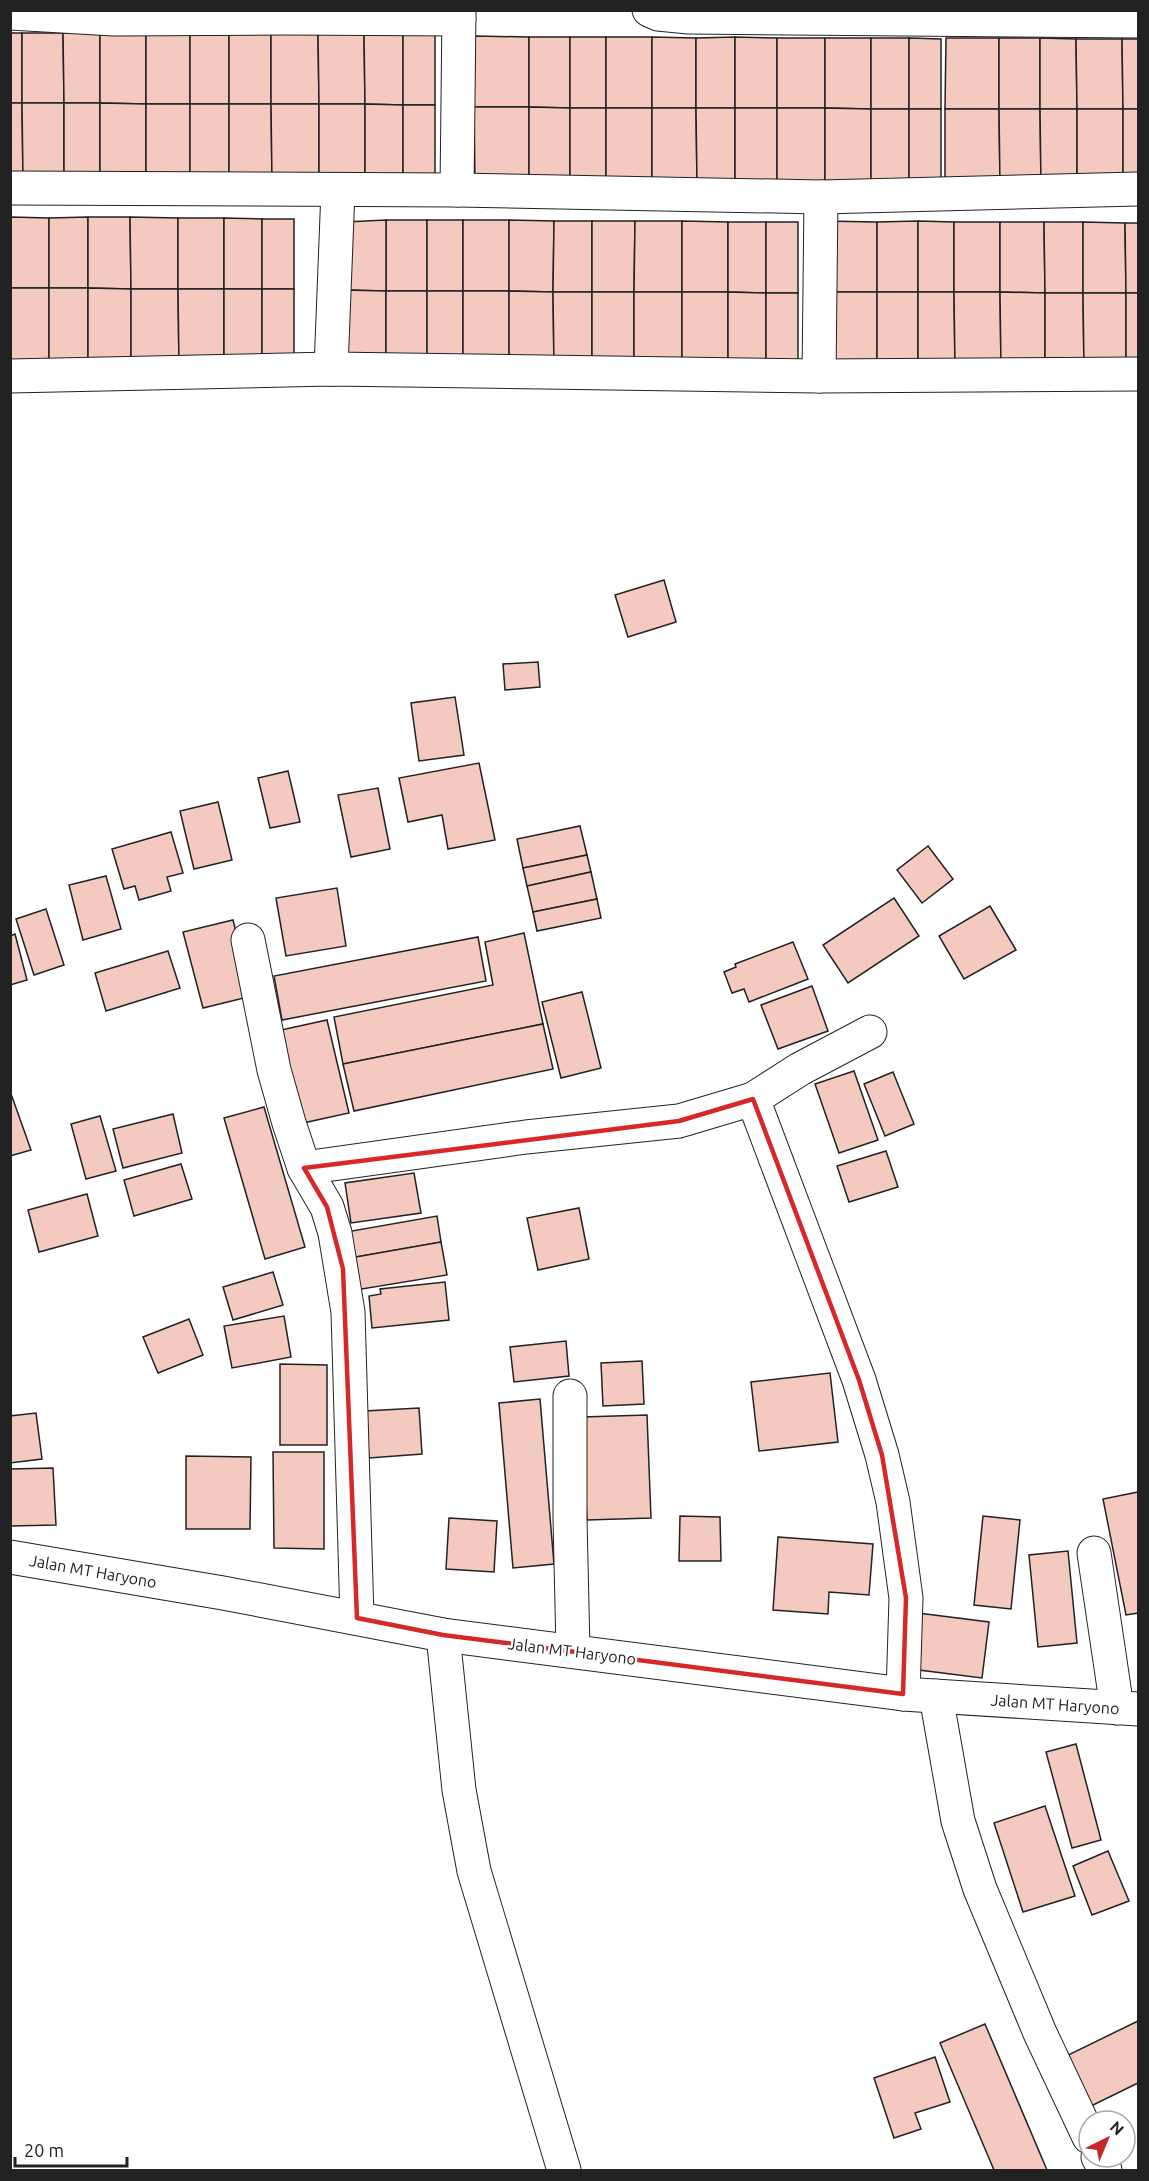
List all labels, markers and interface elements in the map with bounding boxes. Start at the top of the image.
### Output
street label: Jalan MT Haryono [28,1551,158,1591]
street label: Jalan MT Haryono [507,1634,637,1668]
street label: Jalan MT Haryono [990,1691,1120,1717]
north arrow [1077,2109,1137,2169]
text: N [1107,2117,1128,2139]
scale bar [15,2130,128,2168]
text: 20 m [24,2140,64,2160]

